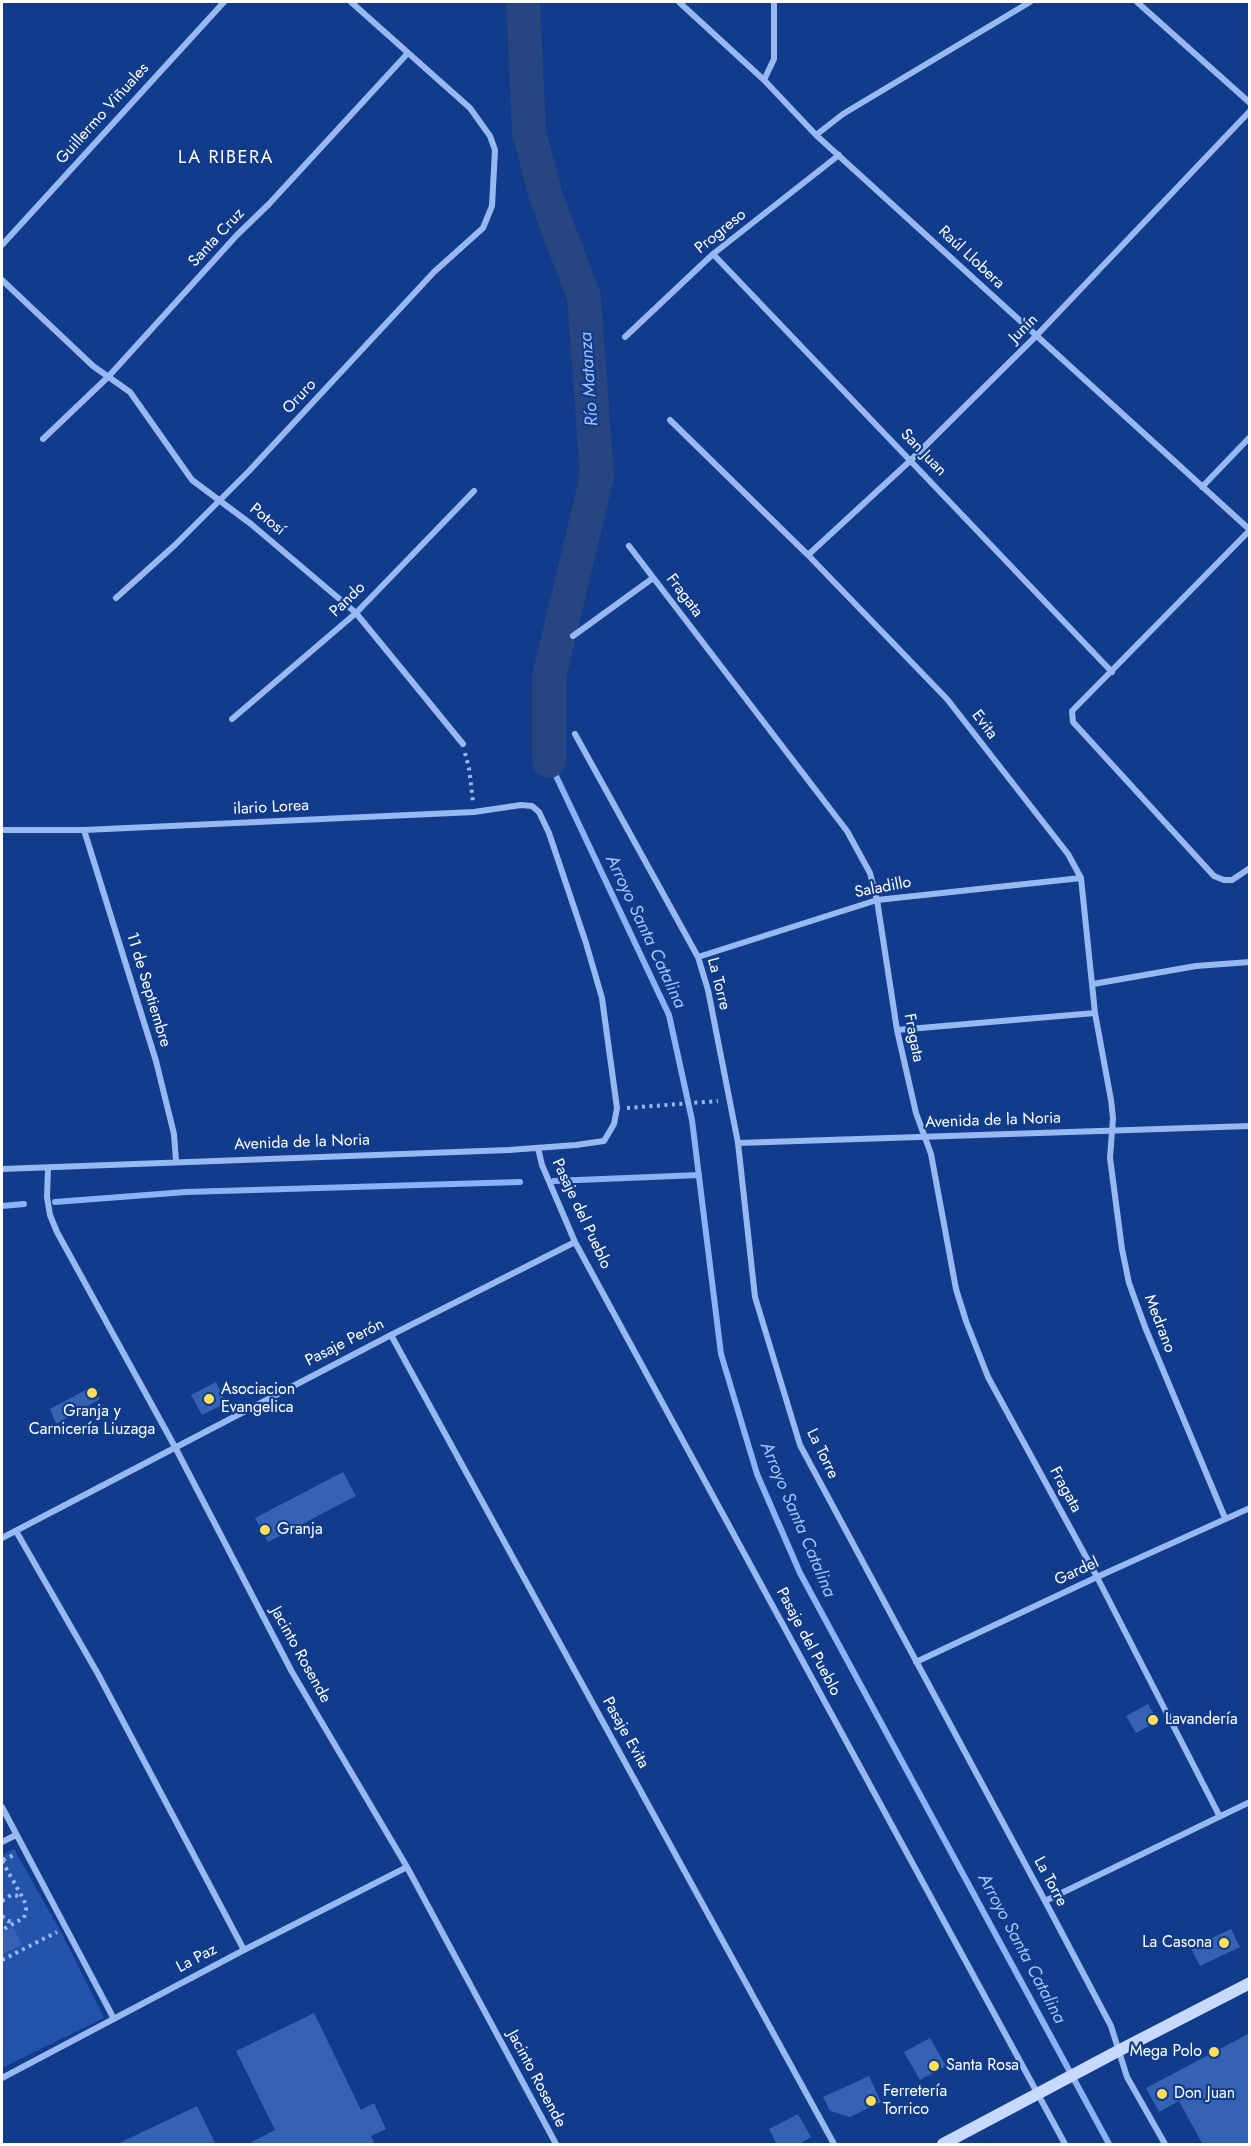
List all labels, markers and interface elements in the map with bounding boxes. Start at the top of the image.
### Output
street label: Guillermo Viñuales [52,59,154,169]
district label: LA RIBERA [178,148,274,170]
street label: Santa Cruz [185,205,249,271]
street label: Progreso [692,206,750,258]
street label: Raúl Llobera [934,222,1008,294]
street label: Junín [1005,310,1043,348]
water label: Río Matanza [576,331,604,427]
street label: Oruro [279,376,321,418]
street label: San Juan [896,425,950,481]
street label: Potosí [245,500,289,540]
street label: Fragata [662,571,706,621]
street label: Pando [326,578,370,622]
street label: Evita [967,707,1001,743]
street label: ilario Lorea [233,796,309,820]
water label: Arroyo Santa Catalina [600,852,690,1012]
street label: Saladillo [853,873,913,903]
street label: 11 de Septiembre [121,930,175,1050]
street label: La Torre [702,956,734,1012]
street label: Fragata [899,1012,927,1064]
street label: Avenida de la Noria [925,1109,1061,1133]
street label: Avenida de la Noria [234,1131,370,1155]
street label: Pasaje del Pueblo [547,1156,615,1272]
street label: Medrano [1139,1292,1179,1356]
street label: Pasaje Perón [302,1315,388,1371]
place label: Asociacion Evangelica [221,1380,295,1418]
marker: Granja y Carnicería Liuzaga [85,1386,99,1400]
marker: Asociacion Evangelica [202,1392,216,1406]
place label: Granja y Carnicería Liuzaga [29,1402,155,1440]
street label: La Torre [802,1426,842,1482]
water label: Arroyo Santa Catalina [754,1439,840,1601]
street label: Fragata [1045,1464,1085,1516]
place label: Granja [277,1520,323,1540]
marker: Granja [258,1523,272,1537]
street label: Gardel [1052,1553,1102,1591]
street label: Pasaje del Pueblo [771,1585,845,1699]
street label: Jacinto Rosende [266,1603,334,1707]
street label: Pasaje Evita [598,1694,652,1772]
place label: Lavandería [1165,1710,1238,1730]
marker: Lavandería [1146,1713,1160,1727]
street label: La Torre [1029,1854,1071,1910]
water label: Arroyo Santa Catalina [972,1870,1070,2028]
place label: La Casona [1142,1933,1212,1953]
marker: La Casona [1217,1936,1231,1950]
street label: La Paz [173,1940,221,1978]
street label: Jacinto Rosende [502,2027,570,2131]
place label: Mega Polo [1130,2042,1202,2062]
marker: Mega Polo [1207,2045,1221,2059]
place label: Santa Rosa [946,2056,1019,2076]
marker: Santa Rosa [927,2059,941,2073]
place label: Ferretería Torrico [883,2082,947,2120]
place label: Don Juan [1174,2084,1235,2104]
marker: Don Juan [1155,2087,1169,2101]
marker: Ferretería Torrico [864,2094,878,2108]

